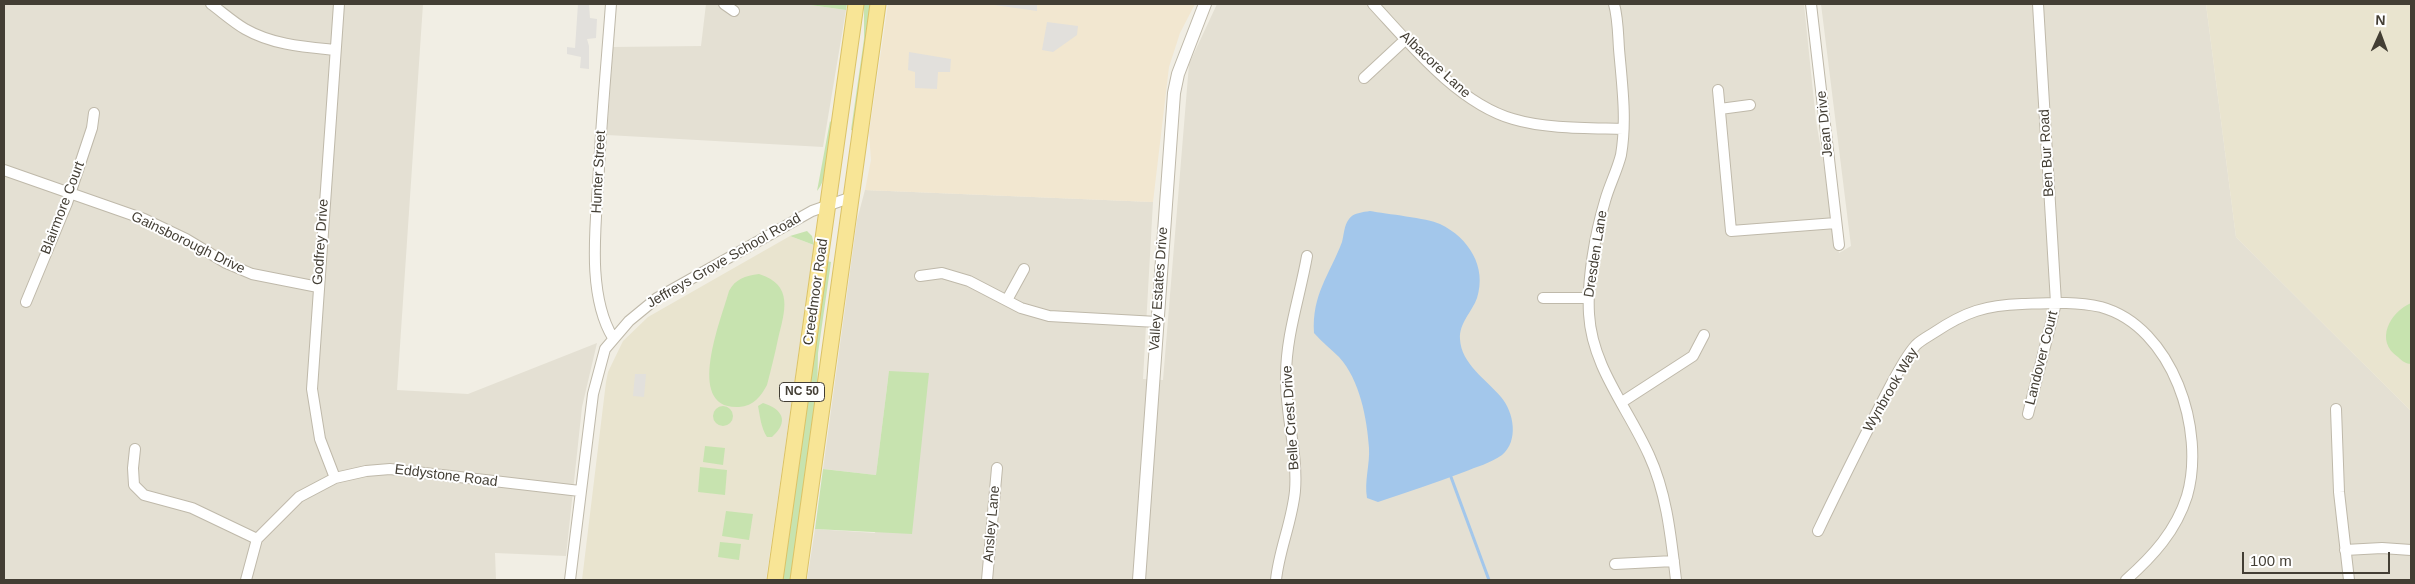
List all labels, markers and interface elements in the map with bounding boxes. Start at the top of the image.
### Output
north arrow [2355,10,2405,60]
text: N [2375,12,2386,28]
street label: Albacore Lane [1396,28,1474,102]
street label: Jean Drive [1813,90,1837,158]
street label: Ben Bur Road [2036,109,2058,197]
street label: Hunter Street [588,130,610,214]
street label: Blairmore Court [38,159,88,257]
street label: Godfrey Drive [310,198,332,286]
street label: Gainsborough Drive [128,208,248,278]
street label: Dresden Lane [1581,209,1611,299]
street label: Jeffreys Grove School Road [644,210,804,312]
street label: Valley Estates Drive [1146,226,1172,352]
street label: Creedmoor Road [800,238,832,346]
street label: Landover Court [2022,309,2062,407]
street label: Wynbrook Way [1860,345,1922,435]
street label: Belle Crest Drive [1279,365,1303,471]
road number: NC 50 [780,382,824,402]
street label: Eddystone Road [394,461,498,491]
street label: Ansley Lane [980,485,1004,563]
scale bar [2245,542,2392,574]
text: 100 m [2250,552,2292,569]

